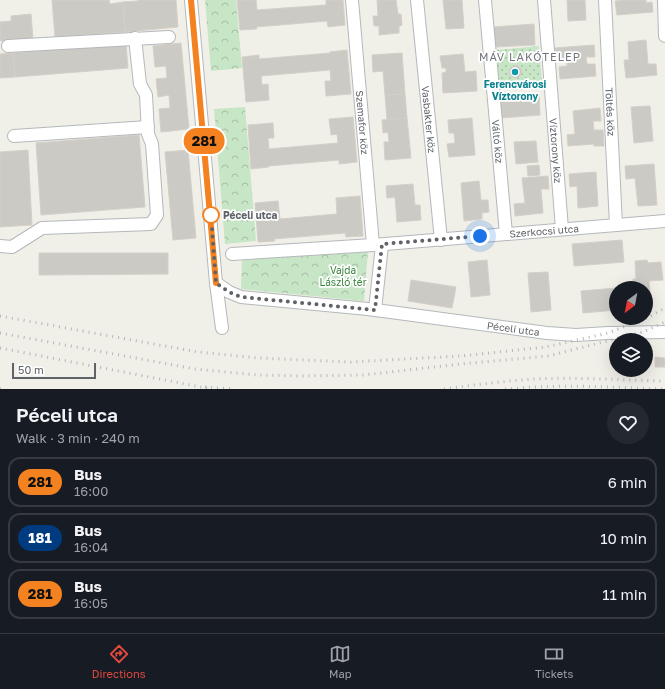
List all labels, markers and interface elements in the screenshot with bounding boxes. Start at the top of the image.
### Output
district label: MÁV LAKÓTELEP [479,50,581,63]
marker: Ferencvárosi Víztorony [510,67,520,77]
place label: Ferencvárosi Víztorony [484,78,547,102]
street label: Vasbakter köz [420,85,438,154]
street label: Töltés köz [603,87,618,137]
street label: Szemafor köz [354,90,371,155]
street label: Víztorony köz [547,118,564,183]
street label: Váltó köz [490,119,506,164]
line badge: 281 [181,128,227,154]
text: 281 [192,132,216,149]
marker: Péceli utca [202,206,220,224]
place label: Péceli utca [223,209,277,221]
street label: Szerkocsi utca [509,222,579,240]
your location [470,226,490,246]
park label: Vajda László tér [319,264,367,288]
north arrow [609,281,653,325]
map controls [609,281,653,377]
street label: Péceli utca [486,319,540,338]
button: layers [609,333,653,377]
scale bar [12,361,96,380]
text: 50 m [18,363,44,376]
button: heart [607,402,649,444]
text: Péceli utca [16,403,118,426]
text: Walk · 3 min · 240 m [16,430,140,446]
text: Bus [74,465,102,483]
text: 281 [28,473,52,490]
text: 6 min [608,473,647,491]
text: 16:00 [74,483,108,499]
text: Bus [74,521,102,539]
text: 181 [28,529,52,546]
text: 10 min [600,529,647,547]
text: 16:04 [74,539,108,555]
text: Bus [74,577,102,595]
text: 281 [28,585,52,602]
text: 11 min [602,585,647,603]
text: 16:05 [74,595,108,611]
tab: Directions [92,643,145,680]
tab: Map [329,643,351,680]
tab: Tickets [535,643,573,680]

